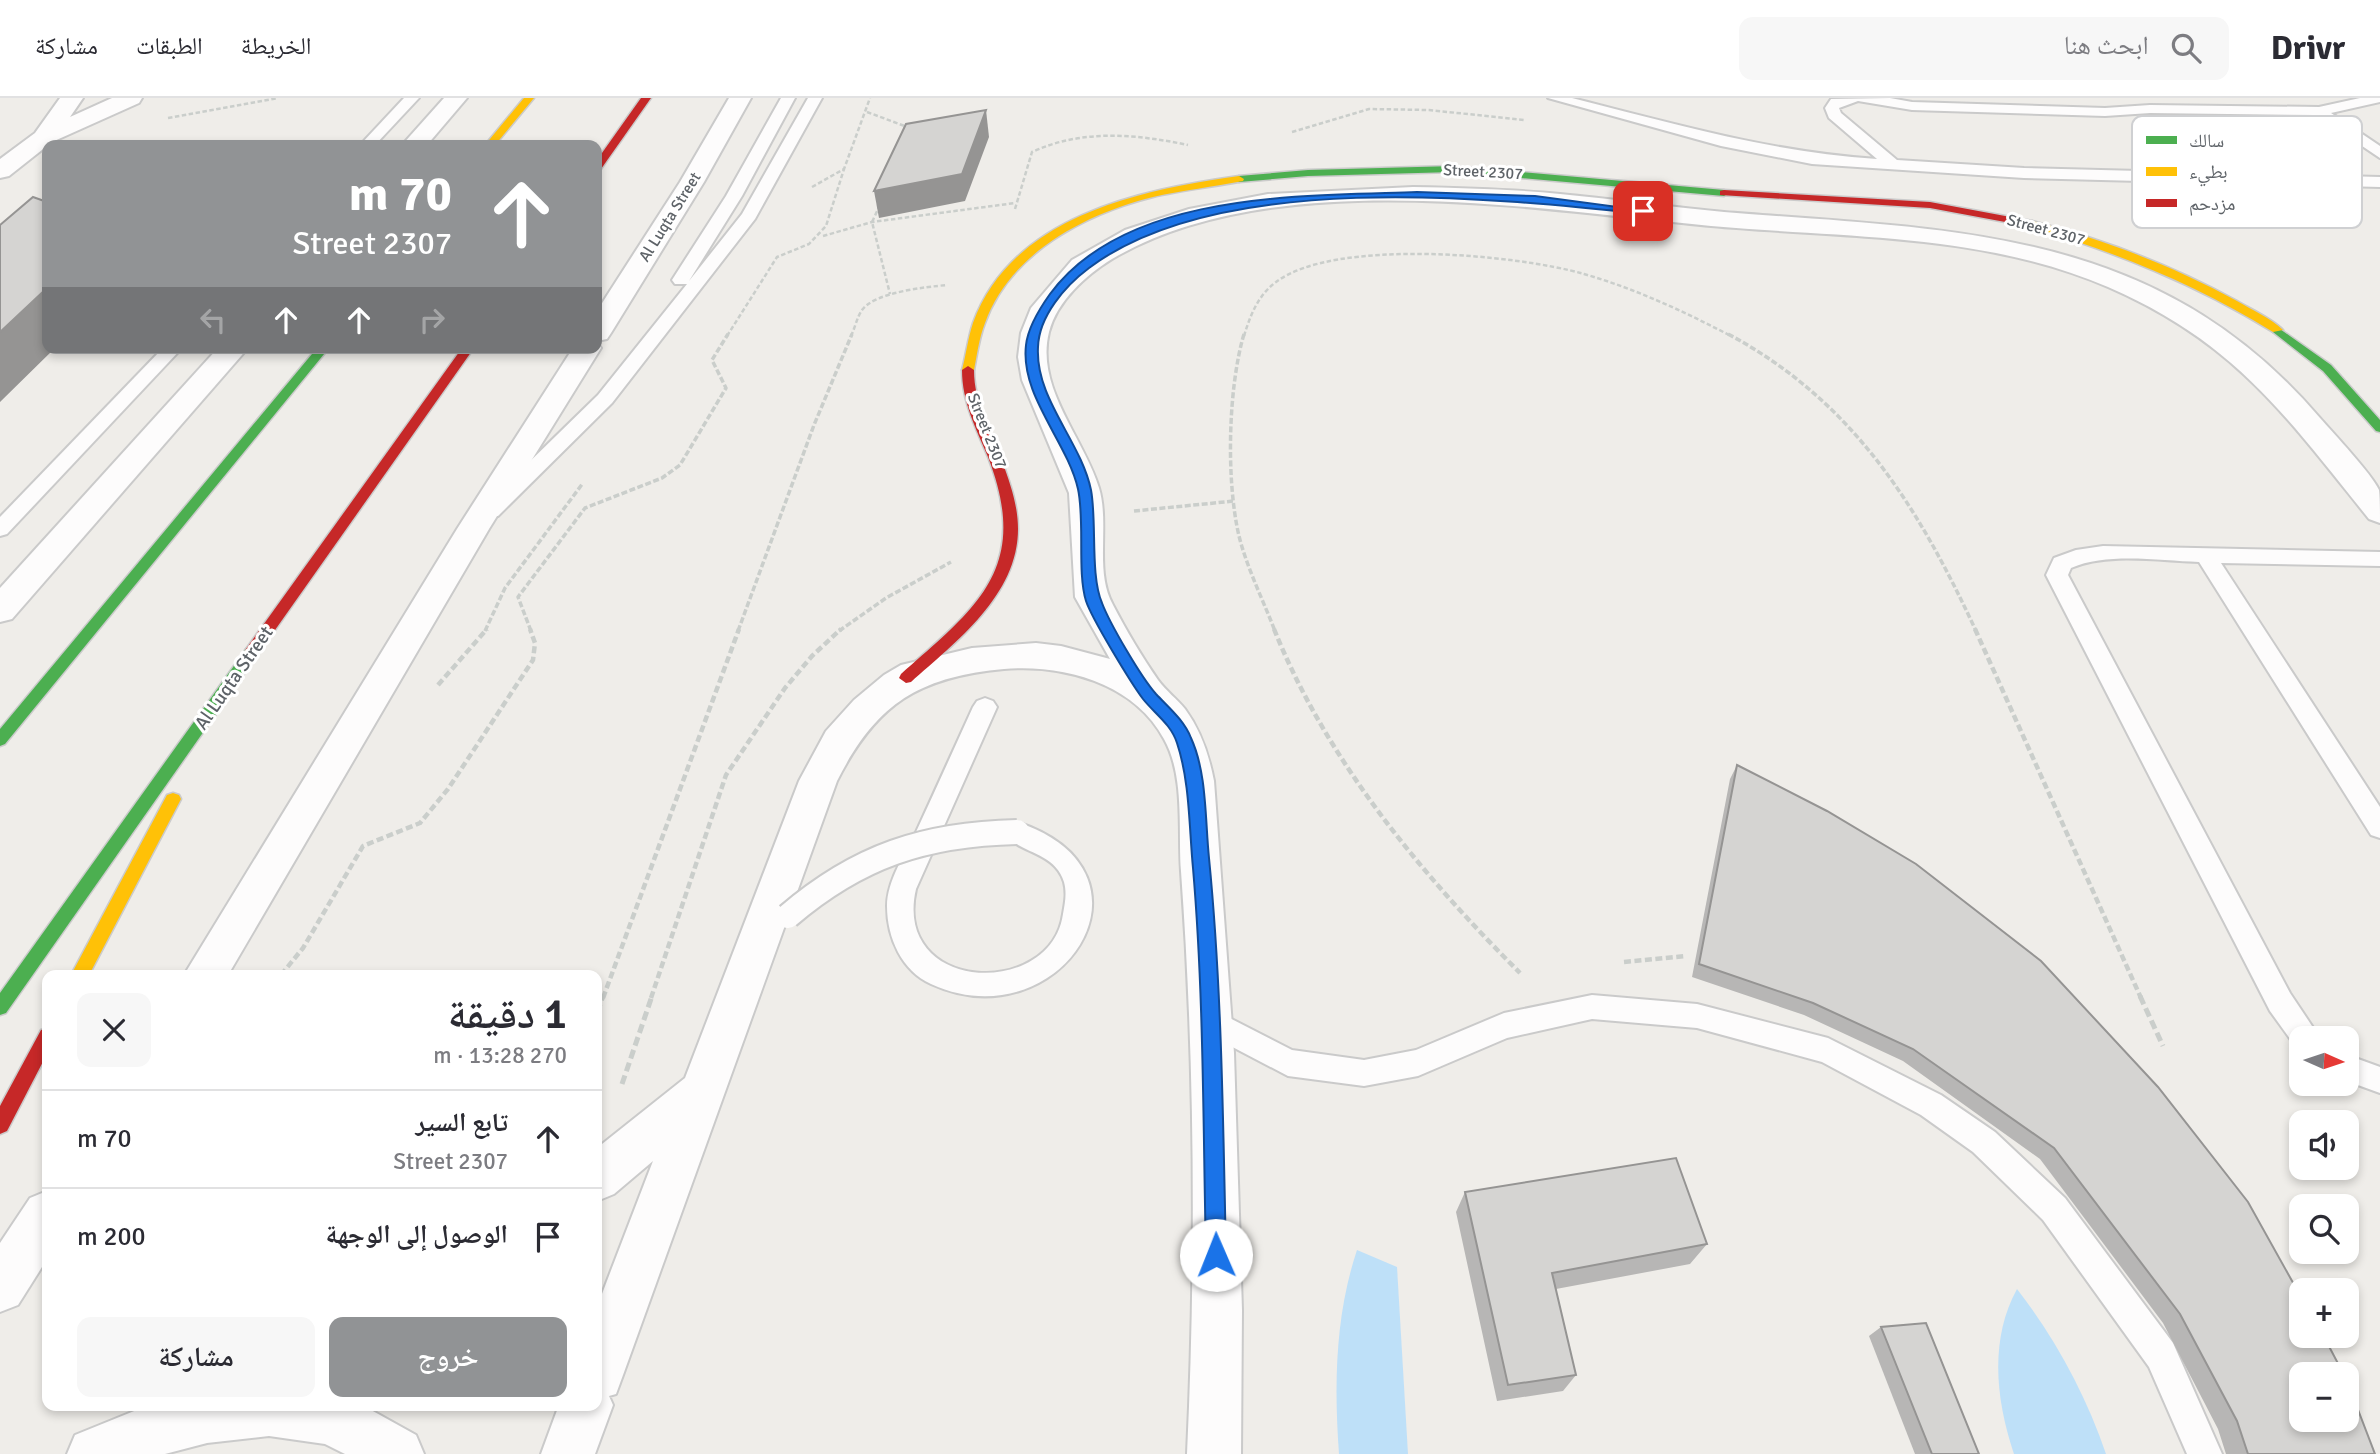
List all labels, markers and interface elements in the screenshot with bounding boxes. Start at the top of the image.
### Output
search box [1739,17,2229,80]
text: Drivr [2271,28,2345,69]
icon: search [2167,29,2205,67]
text: ابحث هنا [2064,30,2149,62]
text: مشاركة [35,31,98,61]
text: الطبقات [136,31,203,61]
text: الخريطة [241,31,311,61]
legend [2132,116,2362,228]
text: سالك [2189,129,2224,153]
street label: Street 2307 [1443,160,1523,184]
text: بطيء [2189,160,2228,187]
text: 70 m [349,164,452,224]
icon: ahead [476,168,567,259]
street label: Al Luqta Street [635,168,706,266]
pin [1613,181,1673,241]
icon: arrive [1624,192,1662,230]
text: مزدحم [2189,192,2235,216]
street label: Street 2307 [2005,210,2087,250]
text: Street 2307 [292,224,452,263]
icon: left [194,301,232,339]
icon: ahead [267,301,305,339]
icon: ahead [340,301,378,339]
icon: right [413,301,451,339]
street label: Street 2307 [963,390,1011,472]
street label: Al Luqta Street [189,621,279,734]
text: 1 دقيقة [448,989,567,1040]
button: close [77,993,151,1067]
north arrow [2289,1026,2359,1096]
map controls [2289,1026,2359,1432]
text: 270 m · 13:28 [433,1041,567,1070]
text: تابع السير [416,1107,508,1139]
button: sound [2289,1110,2359,1180]
icon: ahead [529,1120,567,1158]
text: 70 m [77,1123,132,1155]
text: Street 2307 [393,1147,508,1176]
button: search [2289,1194,2359,1264]
icon: arrive [529,1218,567,1256]
position arrow [1179,1218,1253,1292]
text: الوصول إلى الوجهة [326,1219,508,1251]
text: 200 m [77,1221,146,1253]
button: + [2289,1278,2359,1348]
button: مشاركة [77,1317,315,1397]
button: خروج [329,1317,567,1397]
button: − [2289,1362,2359,1432]

